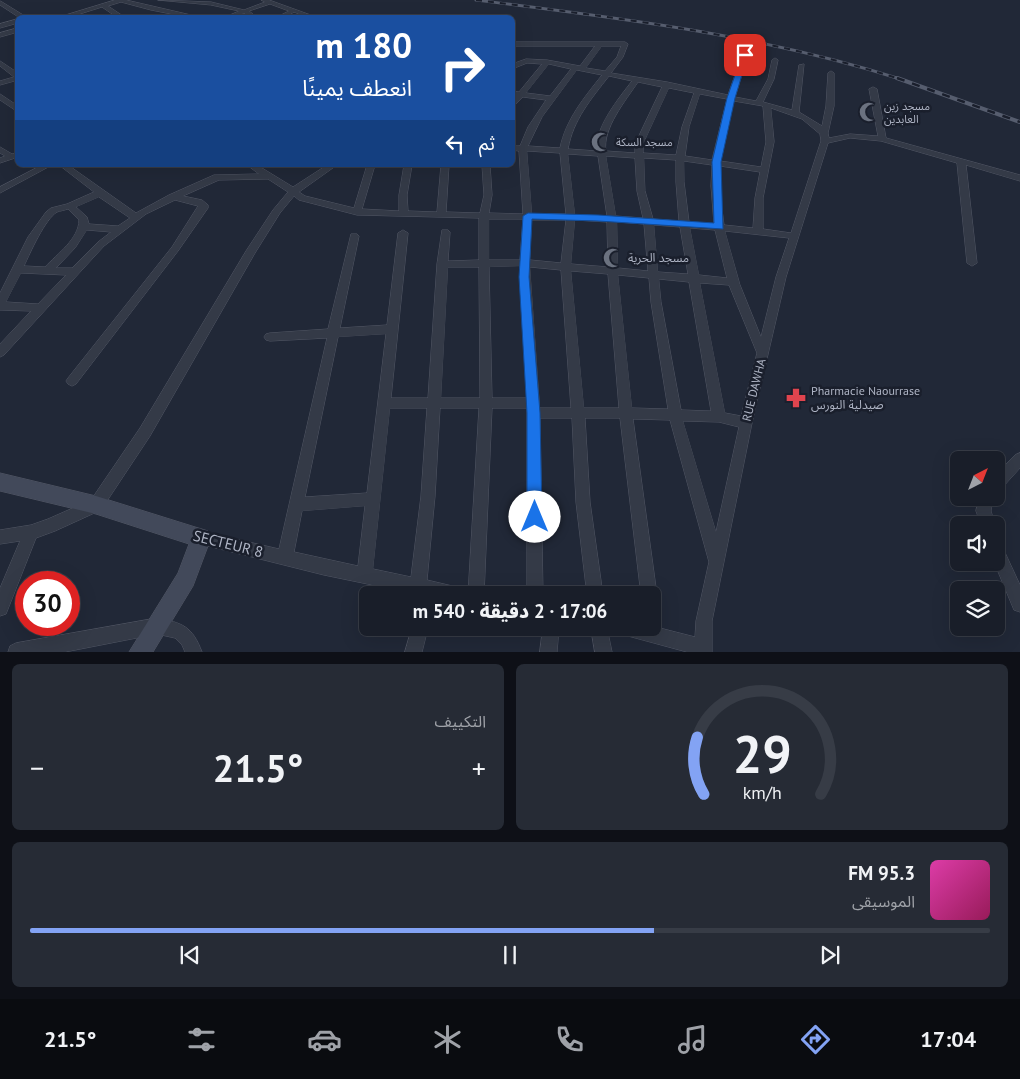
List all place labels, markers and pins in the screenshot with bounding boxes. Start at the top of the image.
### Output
pin [724,34,766,76]
place label: مسجد زين العابدين [884,99,930,126]
mosque icon: مسجد زين العابدين [858,101,880,123]
mosque icon: مسجد السكة [590,131,612,153]
place label: مسجد السكة [616,135,673,149]
mosque icon: مسجد الحرية [602,247,624,269]
place label: مسجد الحرية [628,250,689,265]
place label: Pharmacie Naourrase صيدلية النورس [811,383,920,412]
pharmacy icon: Pharmacie Naourrase صيدلية النورس [785,387,807,409]

